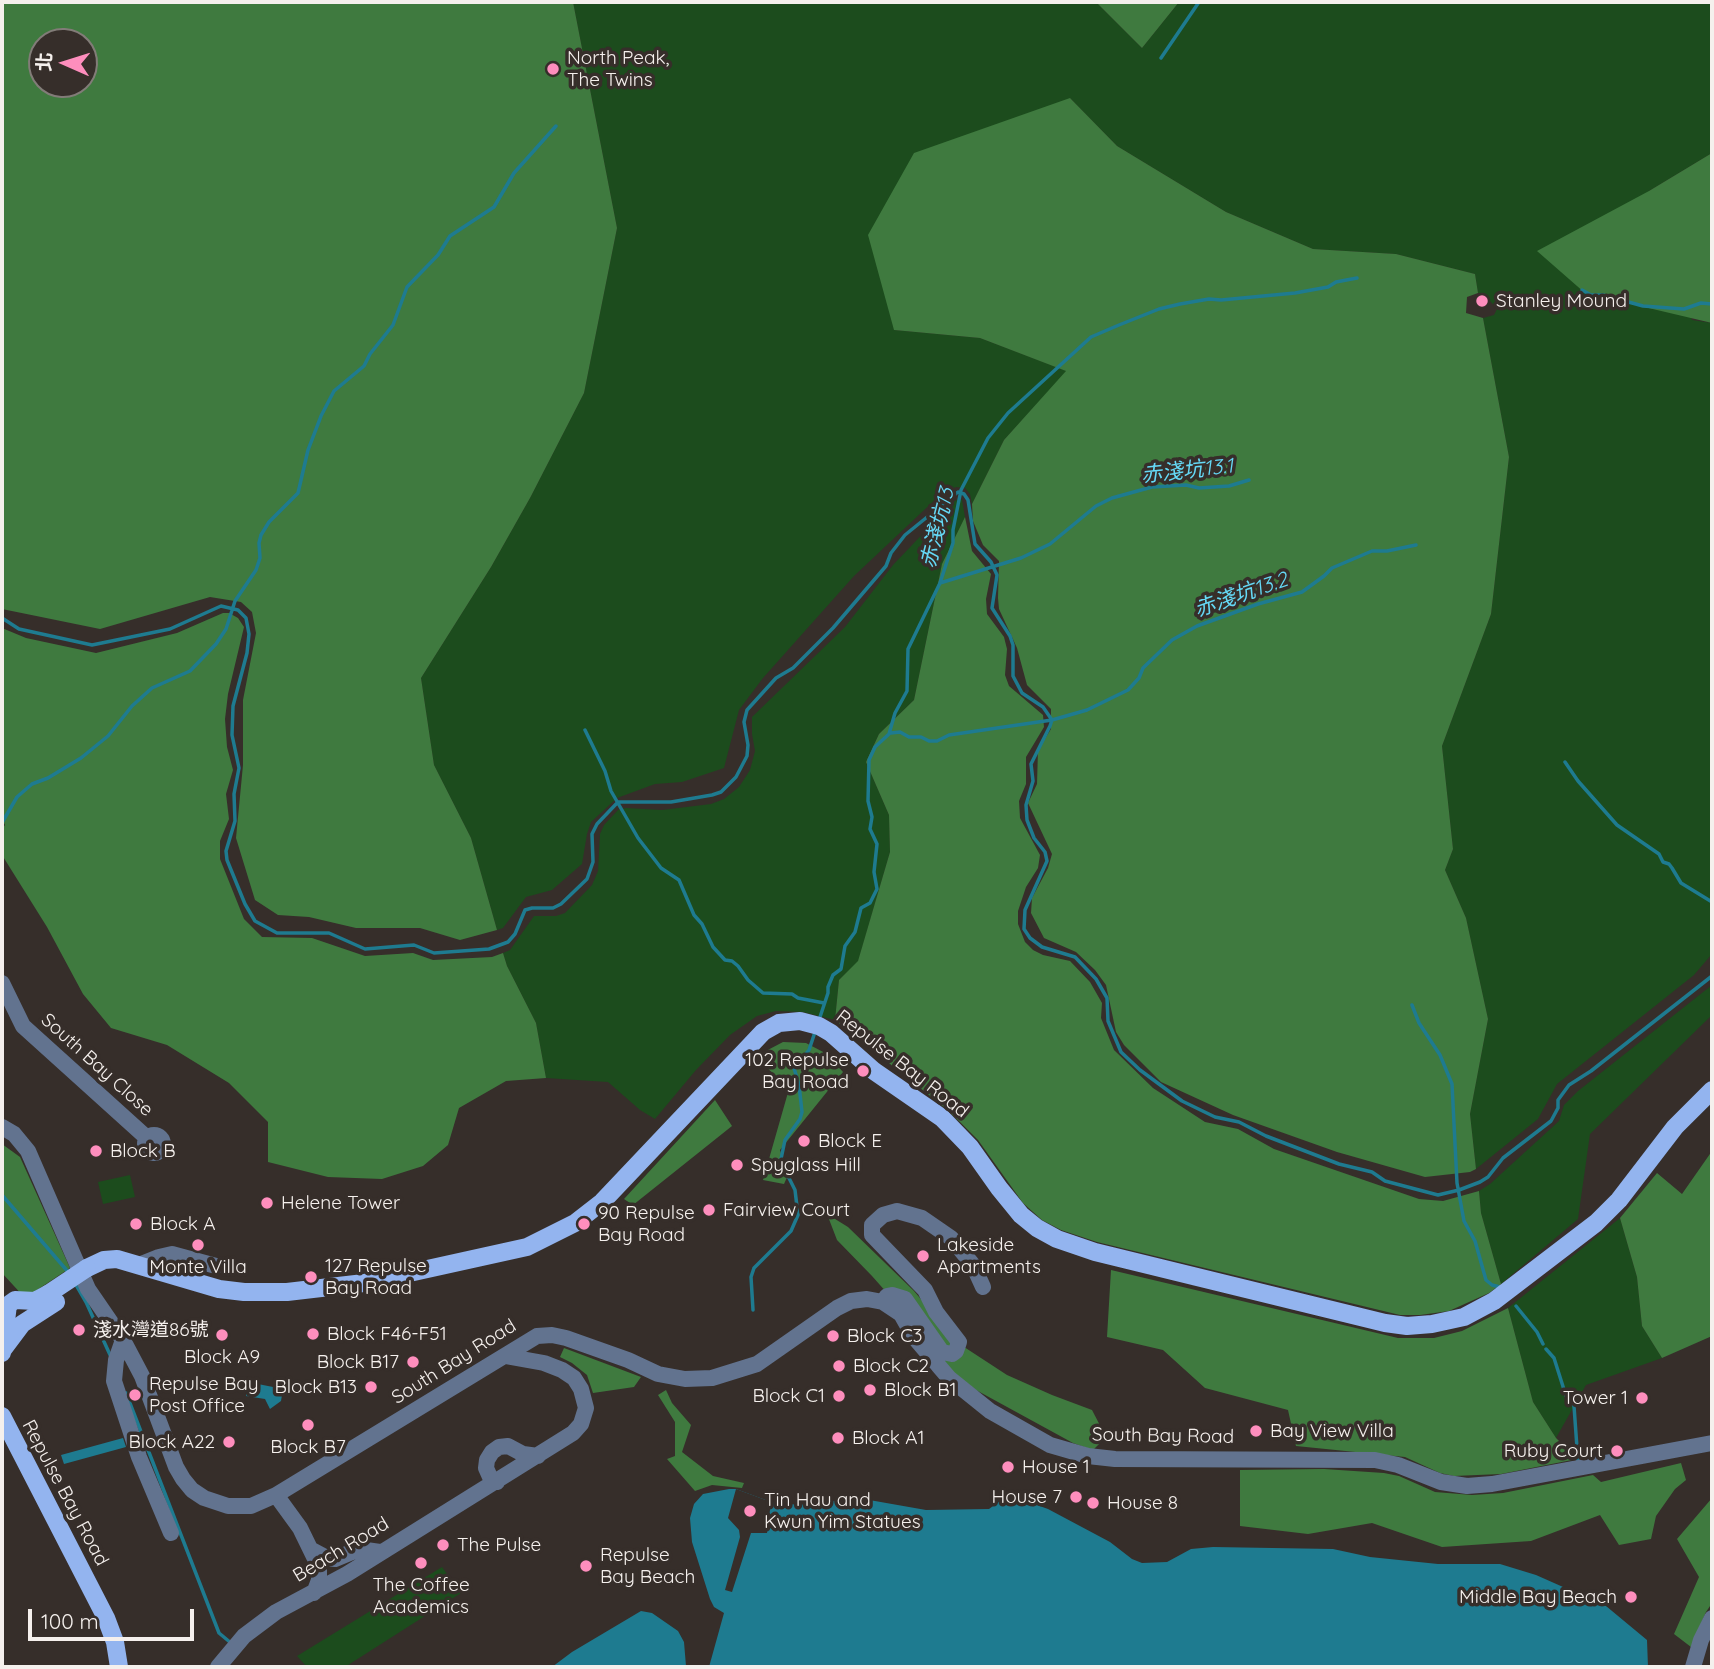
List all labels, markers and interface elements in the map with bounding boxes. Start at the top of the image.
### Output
north arrow [28,28,98,98]
place label: North Peak, The Twins [567,47,669,91]
text: 北 [32,52,57,72]
marker: North Peak, The Twins [545,61,561,77]
place label: Stanley Mound [1496,290,1627,312]
marker: Stanley Mound [1474,293,1490,309]
water label: 赤淺坑13.1 [1140,454,1234,488]
water label: 赤淺坑13 [916,485,960,571]
water label: 赤淺坑13.2 [1191,567,1291,623]
street label: Repulse Bay Road [831,1005,973,1123]
street label: South Bay Close [36,1009,158,1121]
place label: 102 Repulse Bay Road [745,1049,849,1093]
marker: 102 Repulse Bay Road [855,1063,871,1079]
place label: Block E [818,1130,882,1152]
marker: Block E [796,1133,812,1149]
place label: Block B [110,1140,176,1162]
marker: Block B [88,1143,104,1159]
place label: Spyglass Hill [751,1154,861,1176]
marker: Spyglass Hill [729,1157,745,1173]
place label: Helene Tower [281,1192,400,1214]
marker: Helene Tower [259,1195,275,1211]
place label: Fairview Court [723,1199,850,1221]
place label: 90 Repulse Bay Road [598,1202,695,1246]
marker: Fairview Court [701,1202,717,1218]
place label: Block A [150,1213,215,1235]
marker: Block A [128,1216,144,1232]
marker: 90 Repulse Bay Road [576,1216,592,1232]
place label: Lakeside Apartments [937,1234,1041,1278]
marker: Monte Villa [190,1237,206,1253]
marker: Lakeside Apartments [915,1248,931,1264]
place label: 127 Repulse Bay Road [325,1255,427,1299]
place label: Monte Villa [149,1256,247,1278]
marker: 127 Repulse Bay Road [303,1269,319,1285]
street label: South Bay Road [388,1315,520,1409]
place label: 淺水灣道86號 [93,1319,208,1341]
marker: 淺水灣道86號 [71,1322,87,1338]
place label: Block F46-F51 [327,1323,447,1345]
place label: Block C3 [847,1325,923,1347]
marker: Block F46-F51 [305,1326,321,1342]
marker: Block A9 [214,1327,230,1343]
marker: Block C3 [825,1328,841,1344]
place label: Block A9 [184,1346,260,1368]
place label: Block B17 [317,1351,399,1373]
marker: Block B17 [405,1354,421,1370]
place label: Block C2 [853,1355,929,1377]
marker: Block C2 [831,1358,847,1374]
place label: Repulse Bay Post Office [149,1373,259,1417]
place label: Block B13 [274,1376,357,1398]
marker: Block B13 [363,1379,379,1395]
place label: Block B1 [884,1379,957,1401]
marker: Block B1 [862,1382,878,1398]
place label: Block C1 [752,1385,825,1407]
marker: Repulse Bay Post Office [127,1387,143,1403]
place label: Tower 1 [1563,1387,1628,1409]
marker: Block C1 [831,1388,847,1404]
marker: Tower 1 [1634,1390,1650,1406]
street label: Repulse Bay Road [17,1416,113,1570]
marker: Block B7 [300,1417,316,1433]
place label: Bay View Villa [1270,1420,1394,1442]
street label: South Bay Road [1092,1423,1234,1449]
marker: Bay View Villa [1248,1423,1264,1439]
place label: Block A1 [852,1427,924,1449]
marker: Block A1 [830,1430,846,1446]
place label: Block A22 [128,1431,215,1453]
marker: Block A22 [221,1434,237,1450]
place label: Block B7 [270,1436,346,1458]
place label: Ruby Court [1504,1440,1603,1462]
marker: Ruby Court [1609,1443,1625,1459]
place label: House 1 [1022,1456,1090,1478]
marker: House 1 [1000,1459,1016,1475]
place label: House 7 [991,1486,1062,1508]
place label: Tin Hau and Kwun Yim Statues [764,1489,921,1533]
marker: House 7 [1068,1489,1084,1505]
place label: House 8 [1107,1492,1178,1514]
marker: House 8 [1085,1495,1101,1511]
marker: Tin Hau and Kwun Yim Statues [742,1503,758,1519]
street label: Beach Road [289,1513,393,1587]
place label: The Pulse [457,1534,541,1556]
marker: The Pulse [435,1537,451,1553]
place label: Repulse Bay Beach [600,1544,695,1588]
marker: The Coffee Academics [413,1555,429,1571]
marker: Repulse Bay Beach [578,1558,594,1574]
place label: The Coffee Academics [372,1574,470,1618]
place label: Middle Bay Beach [1459,1586,1617,1608]
marker: Middle Bay Beach [1623,1589,1639,1605]
scale bar [32,1596,198,1640]
text: 100 m [41,1608,99,1634]

